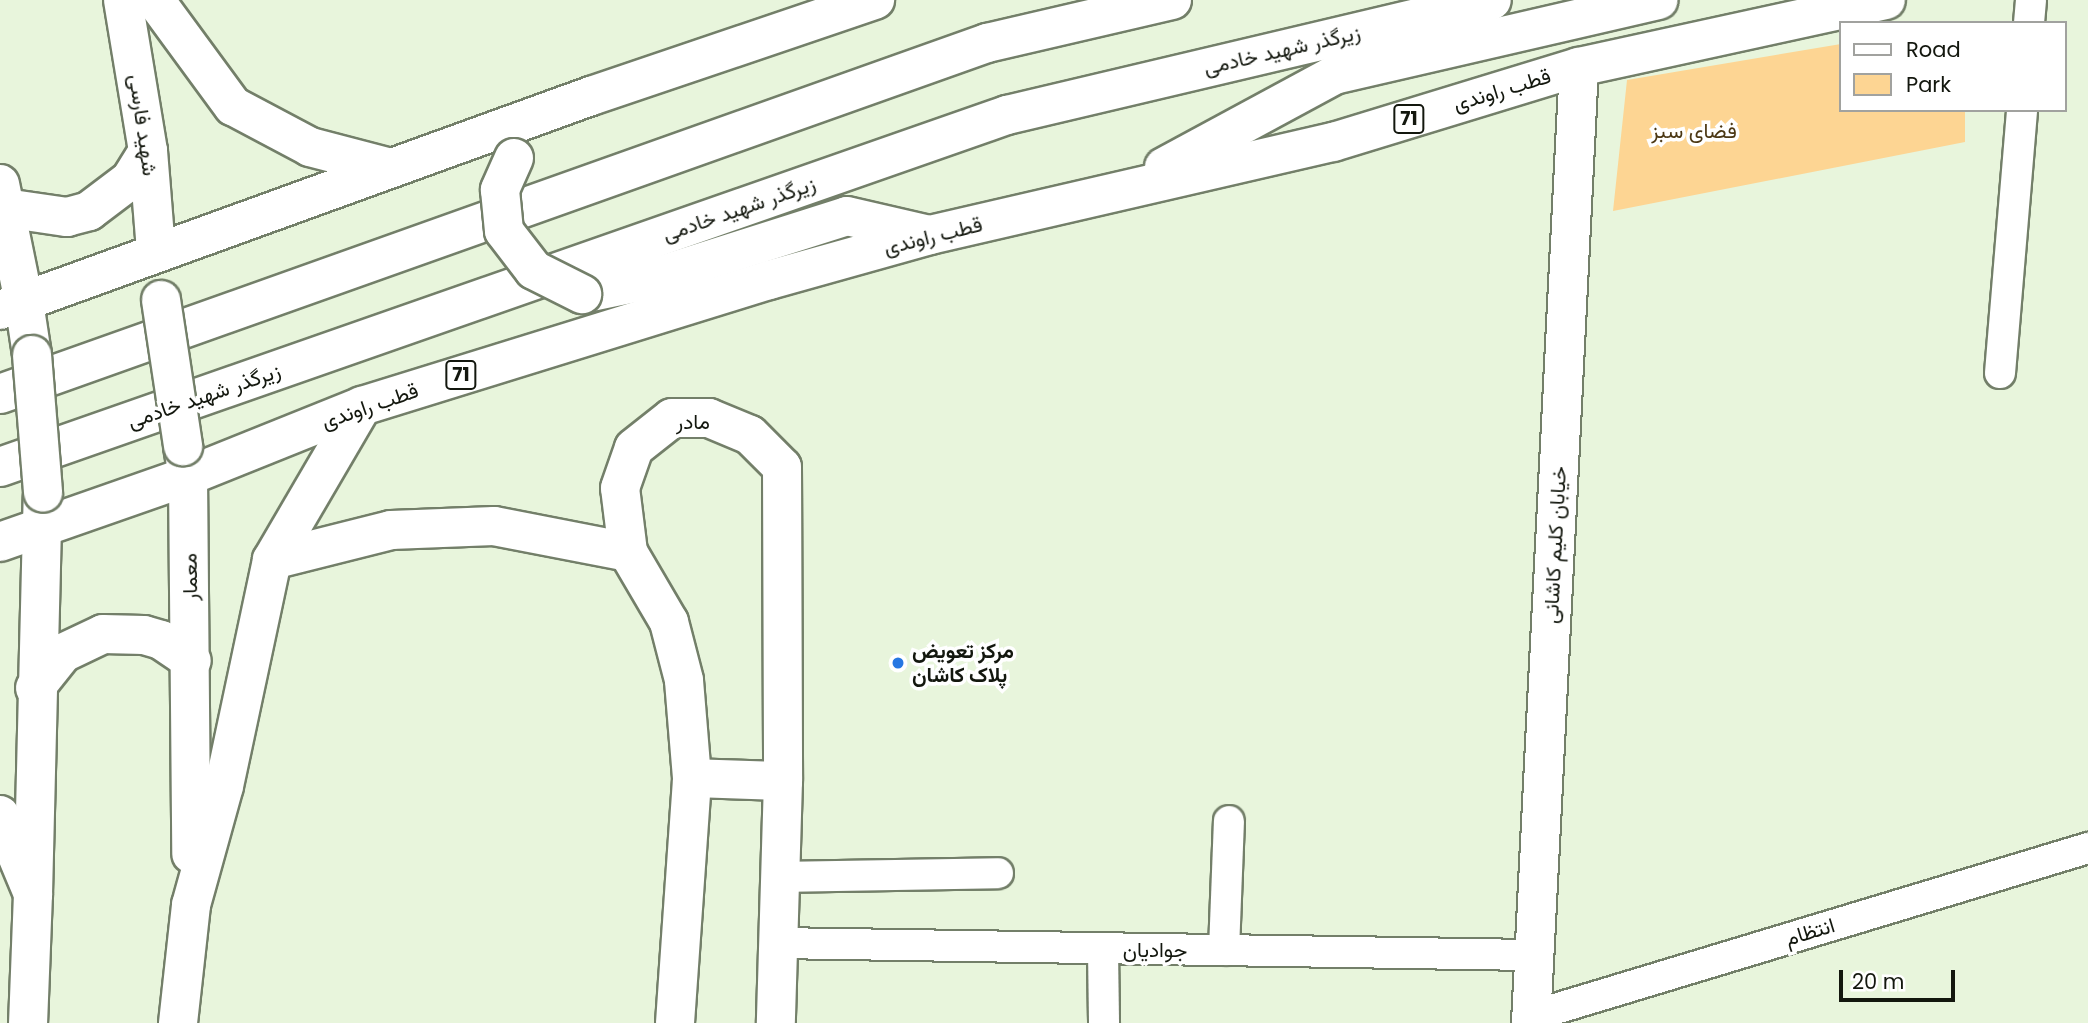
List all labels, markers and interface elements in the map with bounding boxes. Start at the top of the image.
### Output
street label: زیرگذر شهید خادمی [1201,20,1363,80]
legend [1840,21,2067,112]
text: Road [1906,35,1961,64]
street label: قطب راوندی [1450,63,1554,117]
text: Park [1906,70,1951,99]
street label: شهید فارسی [123,73,163,177]
road number: 71 [1393,104,1425,134]
park label: فضای سبز [1651,118,1737,144]
street label: زیرگذر شهید خادمی [659,171,819,247]
street label: قطب راوندی [881,212,985,260]
street label: زیرگذر شهید خادمی [124,358,284,434]
road number: 71 [445,360,477,390]
street label: قطب راوندی [318,378,422,434]
street label: مادر [676,409,710,435]
street label: خیابان کلیم کاشانی [1538,466,1572,624]
street label: معمار [177,553,203,601]
place label: مرکز تعویض پلاک کاشان [912,638,1014,688]
marker: مرکز تعویض پلاک کاشان [890,655,906,671]
street label: انتظام [1782,913,1838,951]
street label: جوادیان [1123,937,1187,963]
scale bar [1843,956,1958,1000]
text: 20 m [1852,967,1905,996]

